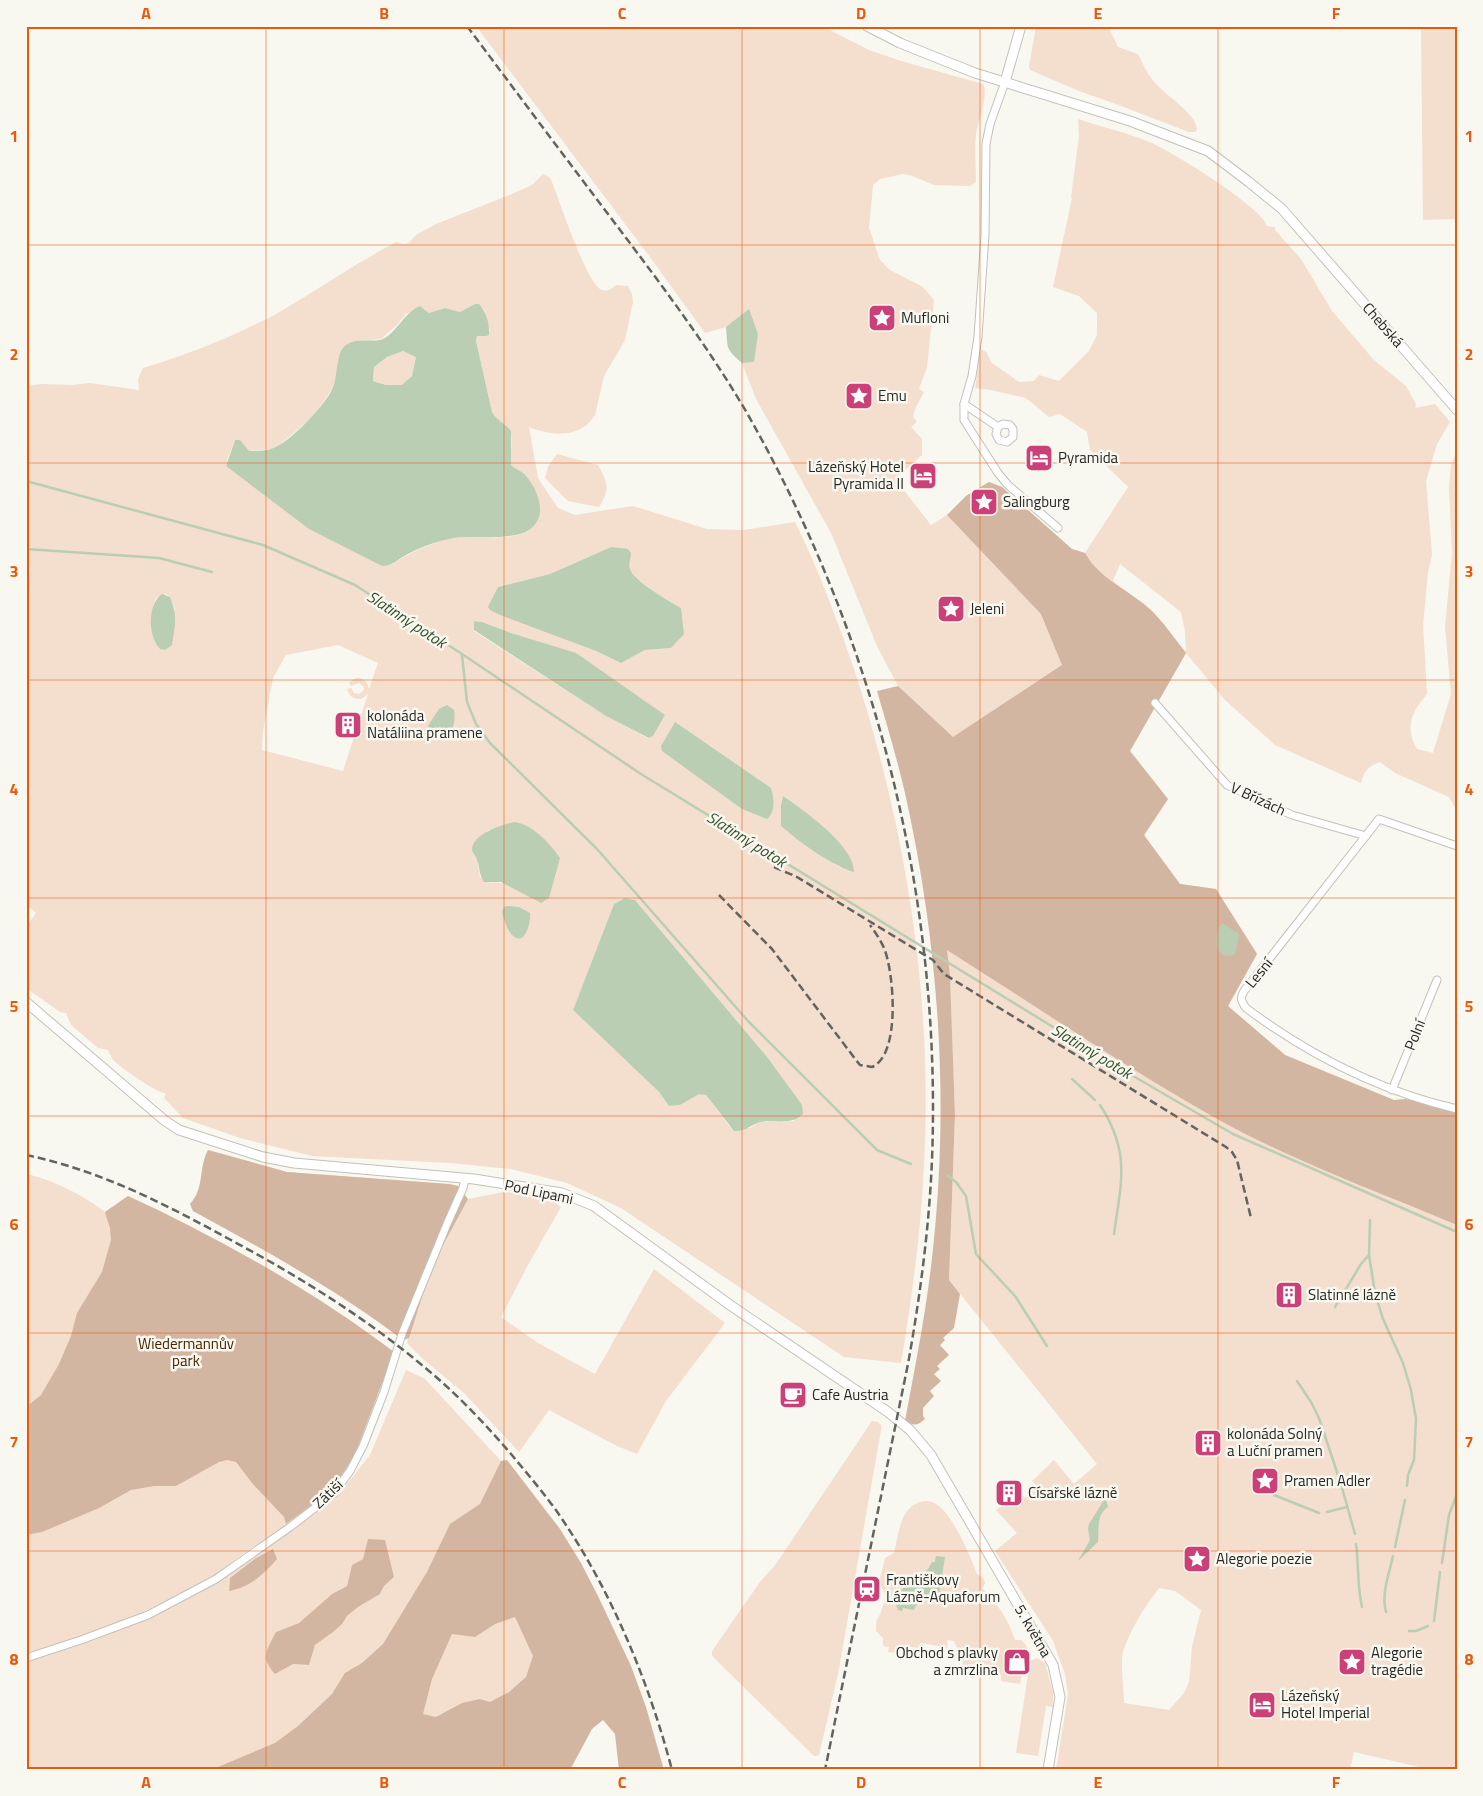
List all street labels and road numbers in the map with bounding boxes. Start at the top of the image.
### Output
street label: Chebská [1357,297,1410,353]
street label: V Břízách [1227,776,1290,821]
street label: Lesní [1239,951,1279,993]
street label: Polní [1398,1014,1432,1054]
street label: Pod Lipami [503,1173,576,1210]
street label: Zátiší [307,1472,349,1514]
street label: 5. května [1009,1600,1058,1662]

